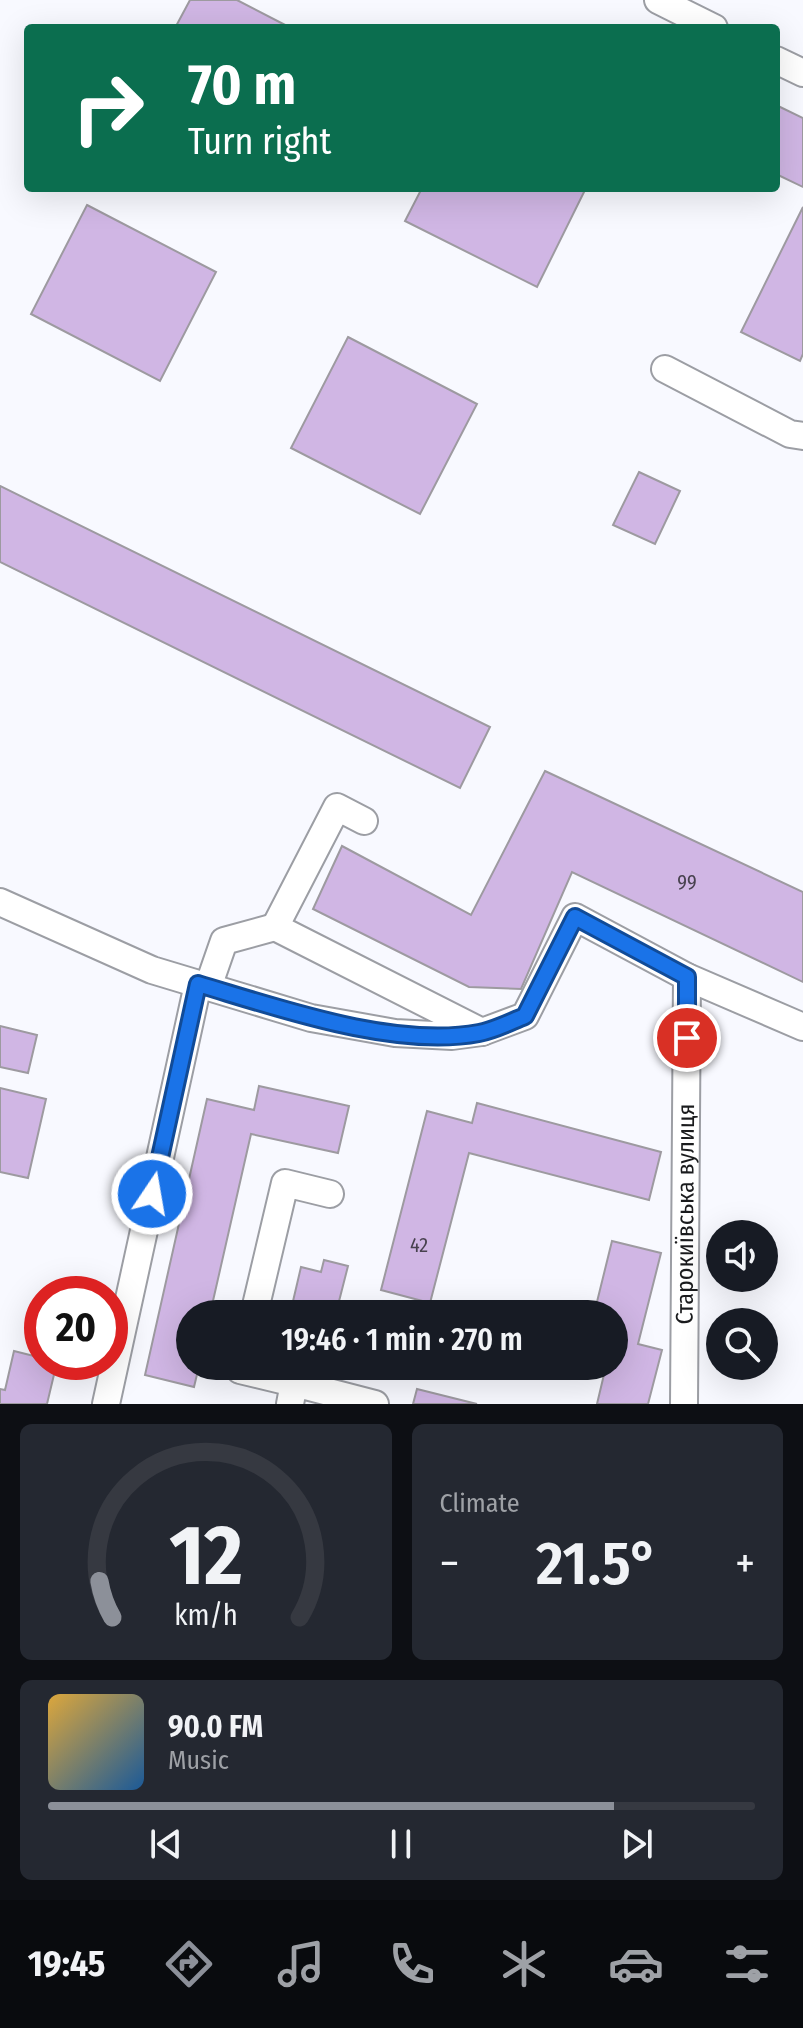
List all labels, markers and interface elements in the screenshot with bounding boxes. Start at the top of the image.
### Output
text: 70 m [188,52,296,119]
icon: right [56,56,160,160]
text: Turn right [188,120,331,164]
house number: 99 [677,870,697,894]
pin [653,1004,721,1072]
icon: arrive [665,1016,709,1060]
street label: Старокиївська вулиця [671,1103,700,1325]
position arrow [110,1152,194,1236]
map controls [706,1220,778,1380]
button: sound [706,1220,778,1292]
house number: 42 [410,1233,428,1257]
speed limit sign: 20 [24,1276,128,1380]
button: search [706,1308,778,1380]
text: 19:46 · 1 min · 270 m [281,1322,523,1358]
text: Climate [440,1488,520,1519]
text: 12 [169,1506,243,1606]
text: 21.5° [536,1528,658,1600]
text: − [440,1537,459,1590]
text: + [735,1537,755,1590]
text: km/h [174,1598,238,1633]
text: 90.0 FM [168,1709,263,1745]
text: Music [168,1745,229,1776]
icon: previous [144,1822,188,1866]
icon: pause [379,1822,423,1866]
icon: next [615,1822,659,1866]
icon: directions [161,1936,217,1992]
icon: music [273,1936,329,1992]
icon: phone [384,1936,440,1992]
icon: climate [496,1936,552,1992]
icon: car [608,1936,664,1992]
icon: filters [719,1936,775,1992]
text: 19:45 [28,1942,106,1986]

